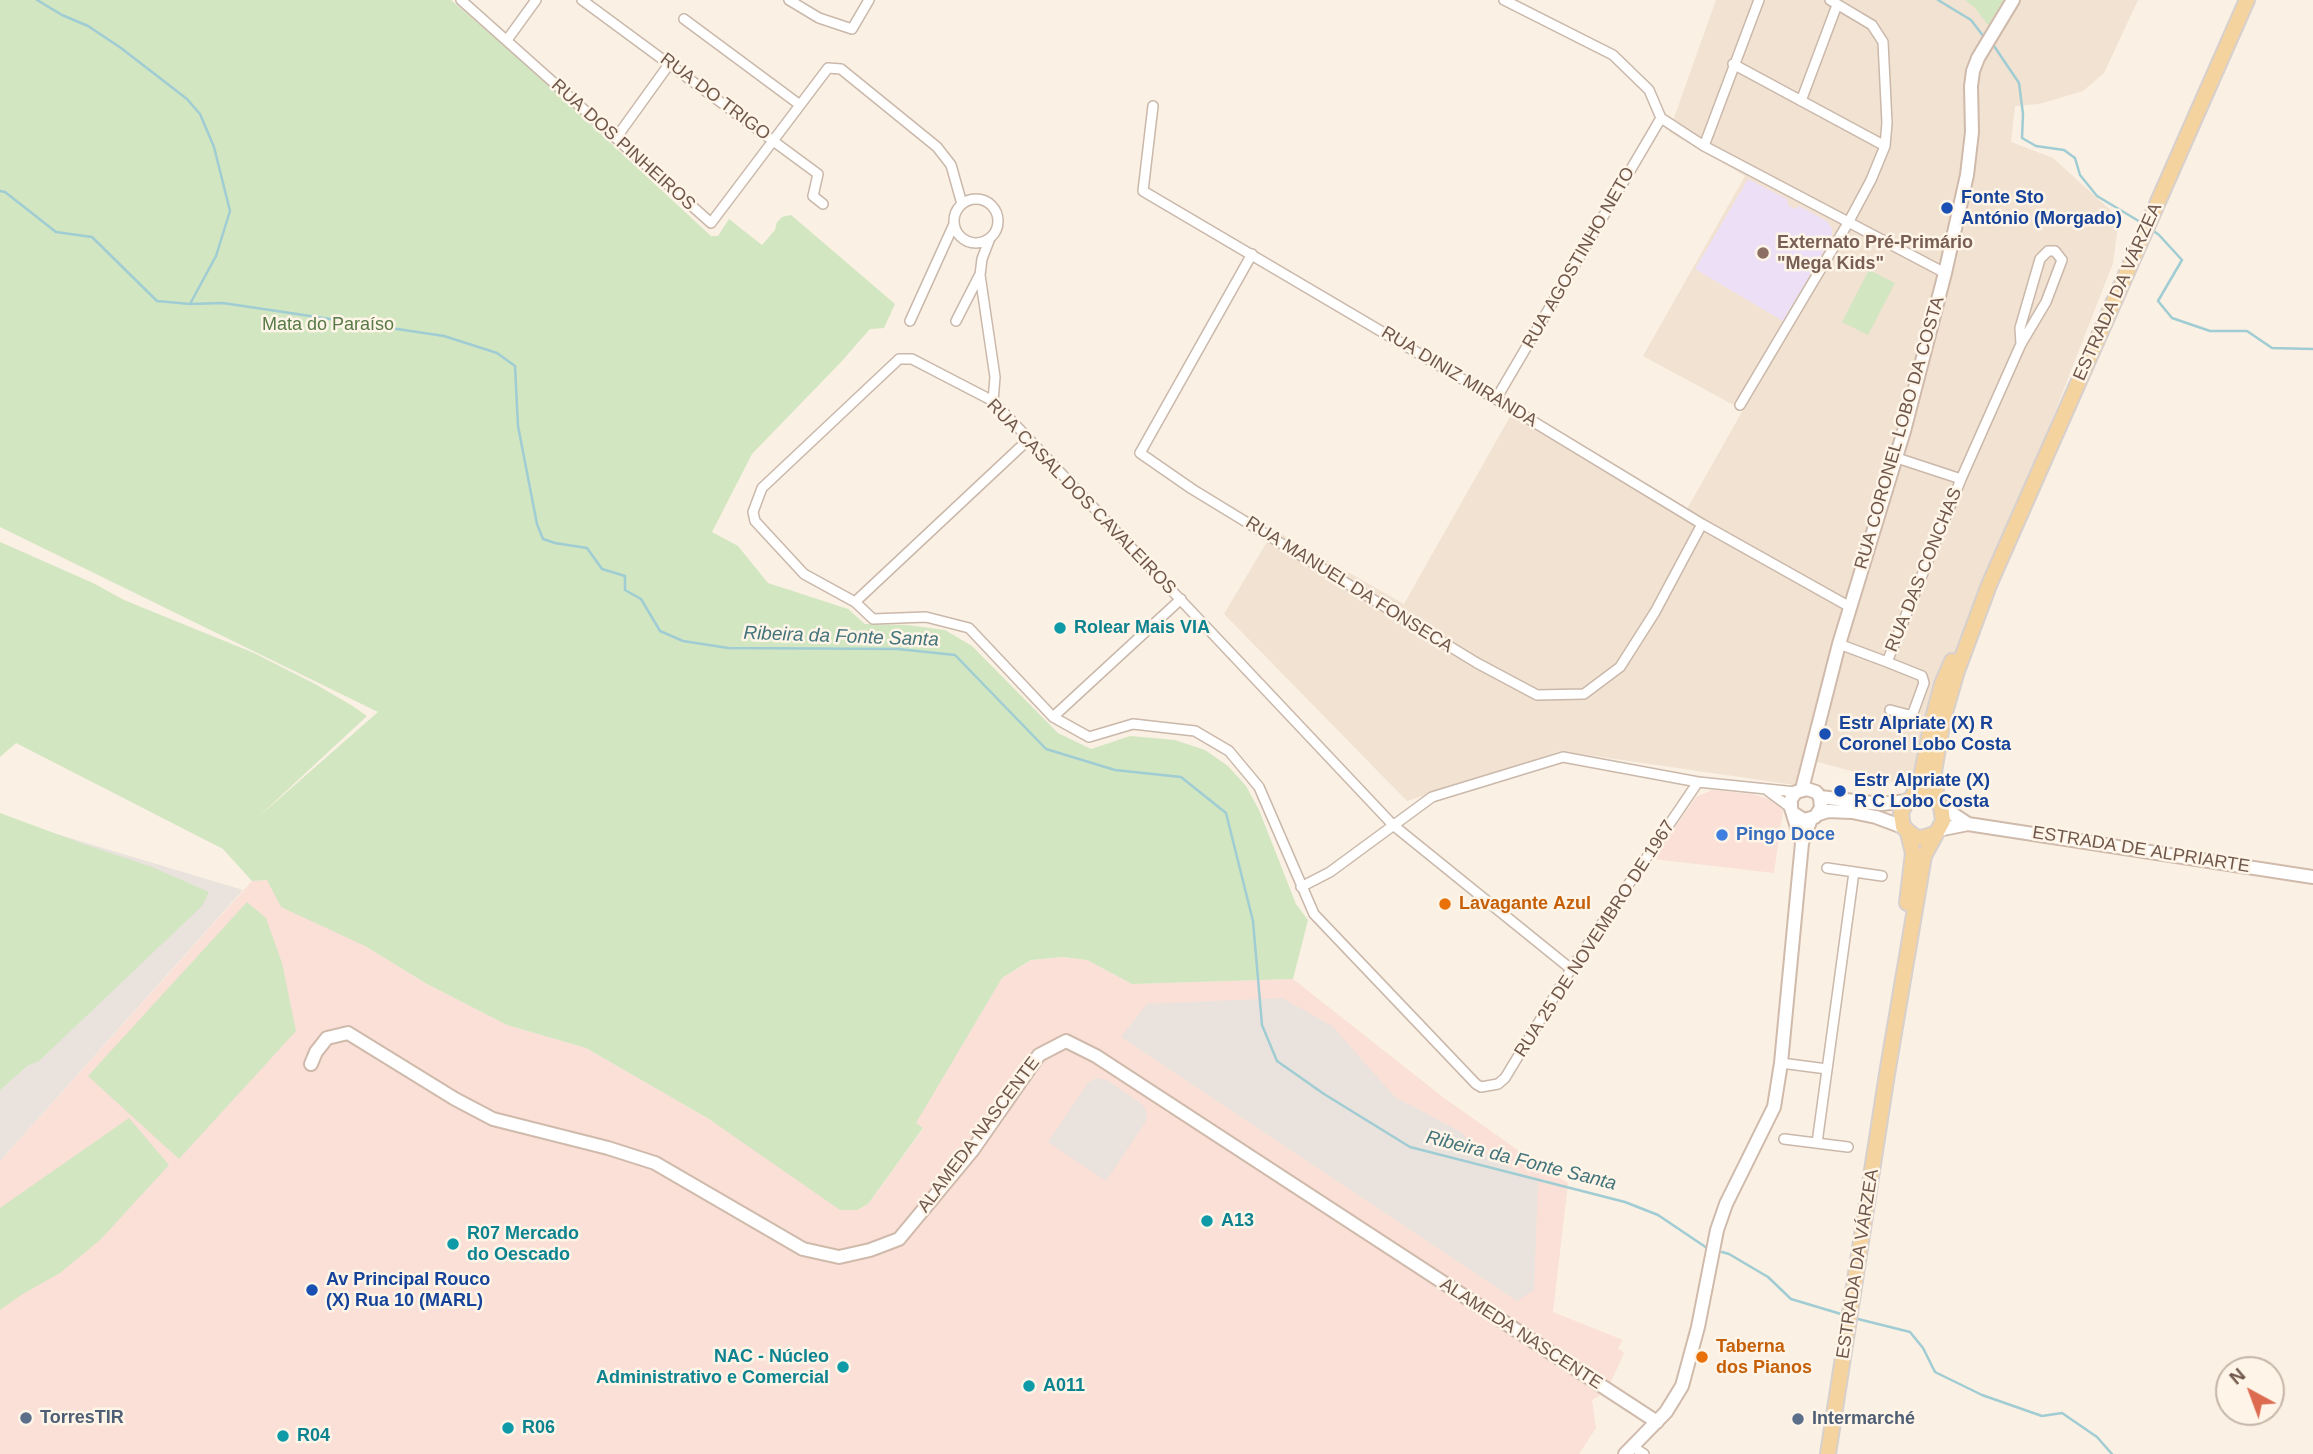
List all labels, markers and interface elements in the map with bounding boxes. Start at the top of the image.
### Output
street label: RUA DO TRIGO [656,49,774,145]
street label: RUA DOS PINHEIROS [547,75,699,215]
street label: RUA AGOSTINHO NETO [1518,164,1640,352]
place label: Fonte Sto António (Morgado) [1961,187,2122,230]
marker: Fonte Sto António (Morgado) [1939,200,1955,216]
street label: ESTRADA DA VÁRZEA [2069,200,2167,384]
place label: Externato Pré-Primário "Mega Kids" [1777,232,1973,274]
marker: Externato Pré-Primário "Mega Kids" [1755,245,1771,261]
street label: RUA CORONEL LOBO DA COSTA [1851,294,1949,572]
park label: Mata do Paraíso [262,314,394,336]
street label: RUA DINIZ MIRANDA [1377,322,1541,432]
street label: RUA CASAL DOS CAVALEIROS [982,395,1180,599]
street label: RUA DAS CONCHAS [1881,485,1967,655]
street label: RUA MANUEL DA FONSECA [1241,512,1457,658]
place label: Rolear Mais VIA [1074,617,1210,639]
marker: Rolear Mais VIA [1052,620,1068,636]
water label: Ribeira da Fonte Santa [743,622,939,652]
place label: Estr Alpriate (X) R Coronel Lobo Costa [1839,713,2011,756]
marker: Estr Alpriate (X) R Coronel Lobo Costa [1817,726,1833,742]
place label: Estr Alpriate (X) R C Lobo Costa [1854,770,1990,812]
marker: Estr Alpriate (X) R C Lobo Costa [1832,783,1848,799]
street label: RUA 25 DE NOVEMBRO DE 1967 [1510,817,1680,1061]
street label: ESTRADA DE ALPRIARTE [2031,822,2251,878]
place label: Pingo Doce [1736,824,1835,846]
marker: Pingo Doce [1714,827,1730,843]
place label: Lavagante Azul [1459,893,1591,915]
marker: Lavagante Azul [1437,896,1453,912]
street label: ALAMEDA NASCENTE [913,1053,1045,1217]
water label: Ribeira da Fonte Santa [1423,1126,1619,1196]
street label: ESTRADA DA VÁRZEA [1832,1167,1884,1361]
place label: A13 [1221,1210,1254,1232]
marker: A13 [1199,1213,1215,1229]
place label: R07 Mercado do Oescado [467,1223,579,1266]
marker: R07 Mercado do Oescado [445,1236,461,1252]
place label: Av Principal Rouco (X) Rua 10 (MARL) [326,1269,490,1312]
street label: ALAMEDA NASCENTE [1436,1273,1606,1395]
marker: Av Principal Rouco (X) Rua 10 (MARL) [304,1282,320,1298]
place label: Taberna dos Pianos [1716,1336,1812,1378]
place label: NAC - Núcleo Administrativo e Comercial [596,1346,829,1388]
marker: Taberna dos Pianos [1694,1349,1710,1365]
north arrow [2215,1356,2285,1426]
marker: NAC - Núcleo Administrativo e Comercial [835,1359,851,1375]
text: N [2225,1364,2249,1389]
place label: A011 [1043,1375,1085,1397]
marker: A011 [1021,1378,1037,1394]
place label: TorresTIR [40,1407,124,1429]
place label: Intermarché [1812,1408,1915,1430]
marker: TorresTIR [18,1410,34,1426]
marker: Intermarché [1790,1411,1806,1427]
place label: R06 [522,1417,555,1439]
marker: R06 [500,1420,516,1436]
place label: R04 [297,1425,330,1447]
marker: R04 [275,1428,291,1444]

